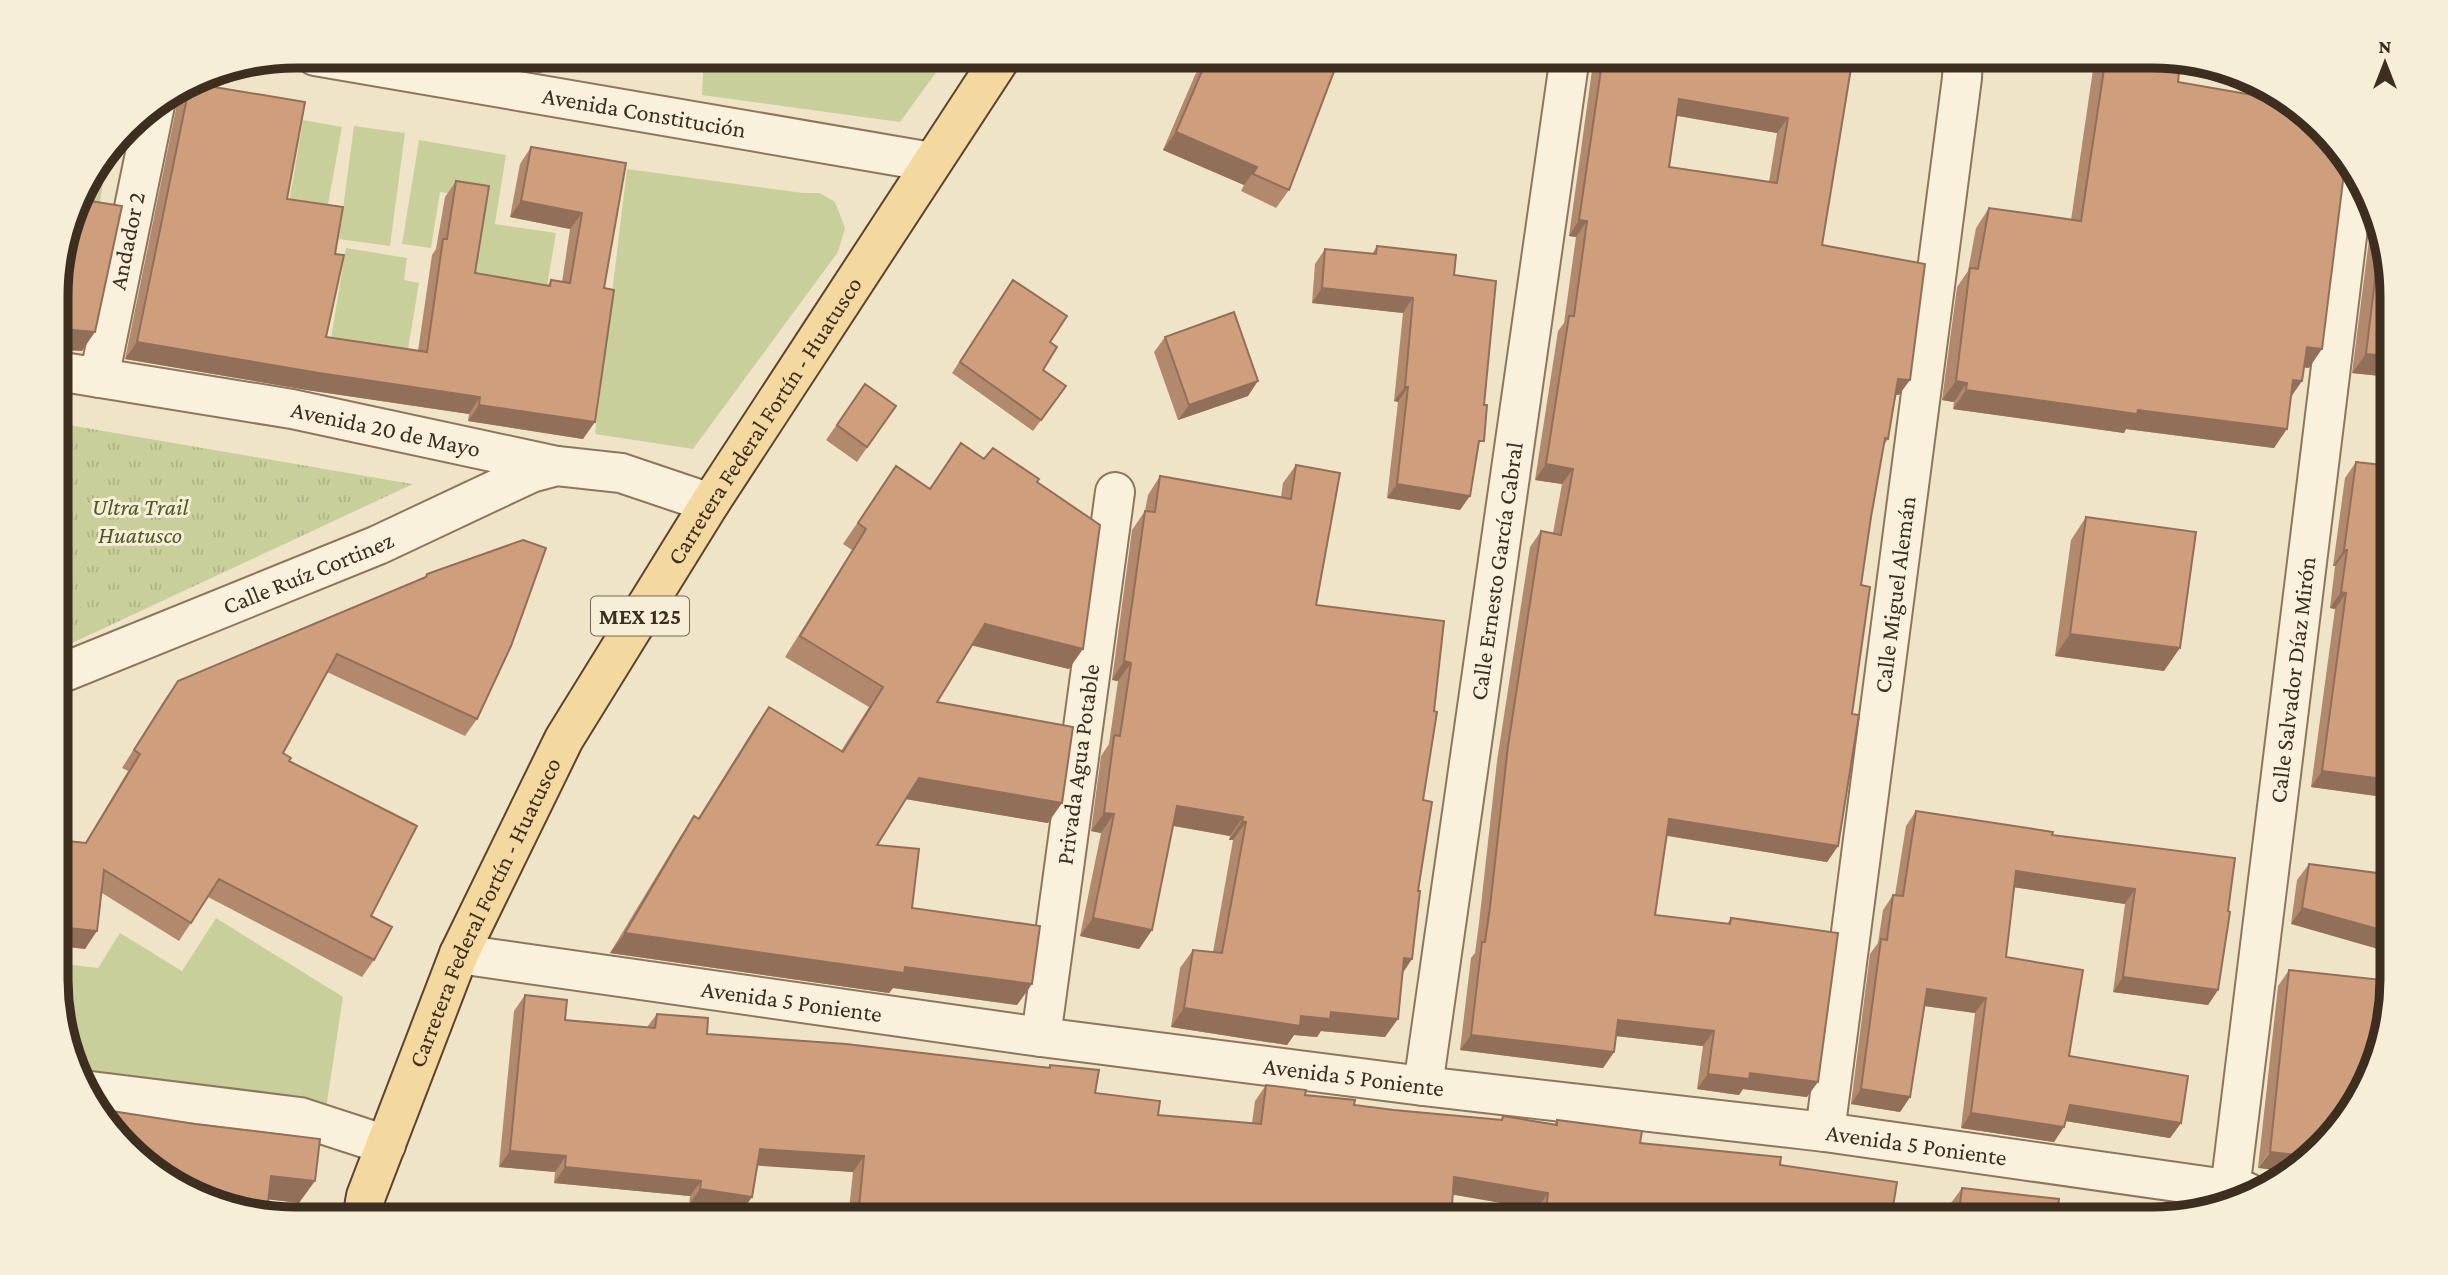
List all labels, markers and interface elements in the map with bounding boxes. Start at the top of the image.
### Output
north arrow [2350,28,2420,98]
text: N [2379,36,2392,57]
street label: Avenida Constitución [540,81,748,143]
street label: Andador 2 [103,189,150,292]
street label: Carretera Federal Fortín - Huatusco [661,272,867,569]
street label: Avenida 20 de Mayo [289,395,483,462]
street label: Calle Ernesto García Cabral [1464,440,1528,702]
park label: Ultra Trail Huatusco [92,493,189,548]
street label: Calle Miguel Alemán [1868,494,1921,695]
street label: Calle Ruíz Cortinez [219,526,398,619]
street label: Calle Salvador Díaz Mirón [2264,555,2321,805]
road number: MEX 125 [591,596,689,636]
street label: Privada Agua Potable [1051,662,1104,866]
street label: Carretera Federal Fortín - Huatusco [403,753,566,1071]
street label: Avenida 5 Poniente [700,975,884,1027]
street label: Avenida 5 Poniente [1262,1052,1446,1101]
street label: Avenida 5 Poniente [1824,1118,2009,1171]

